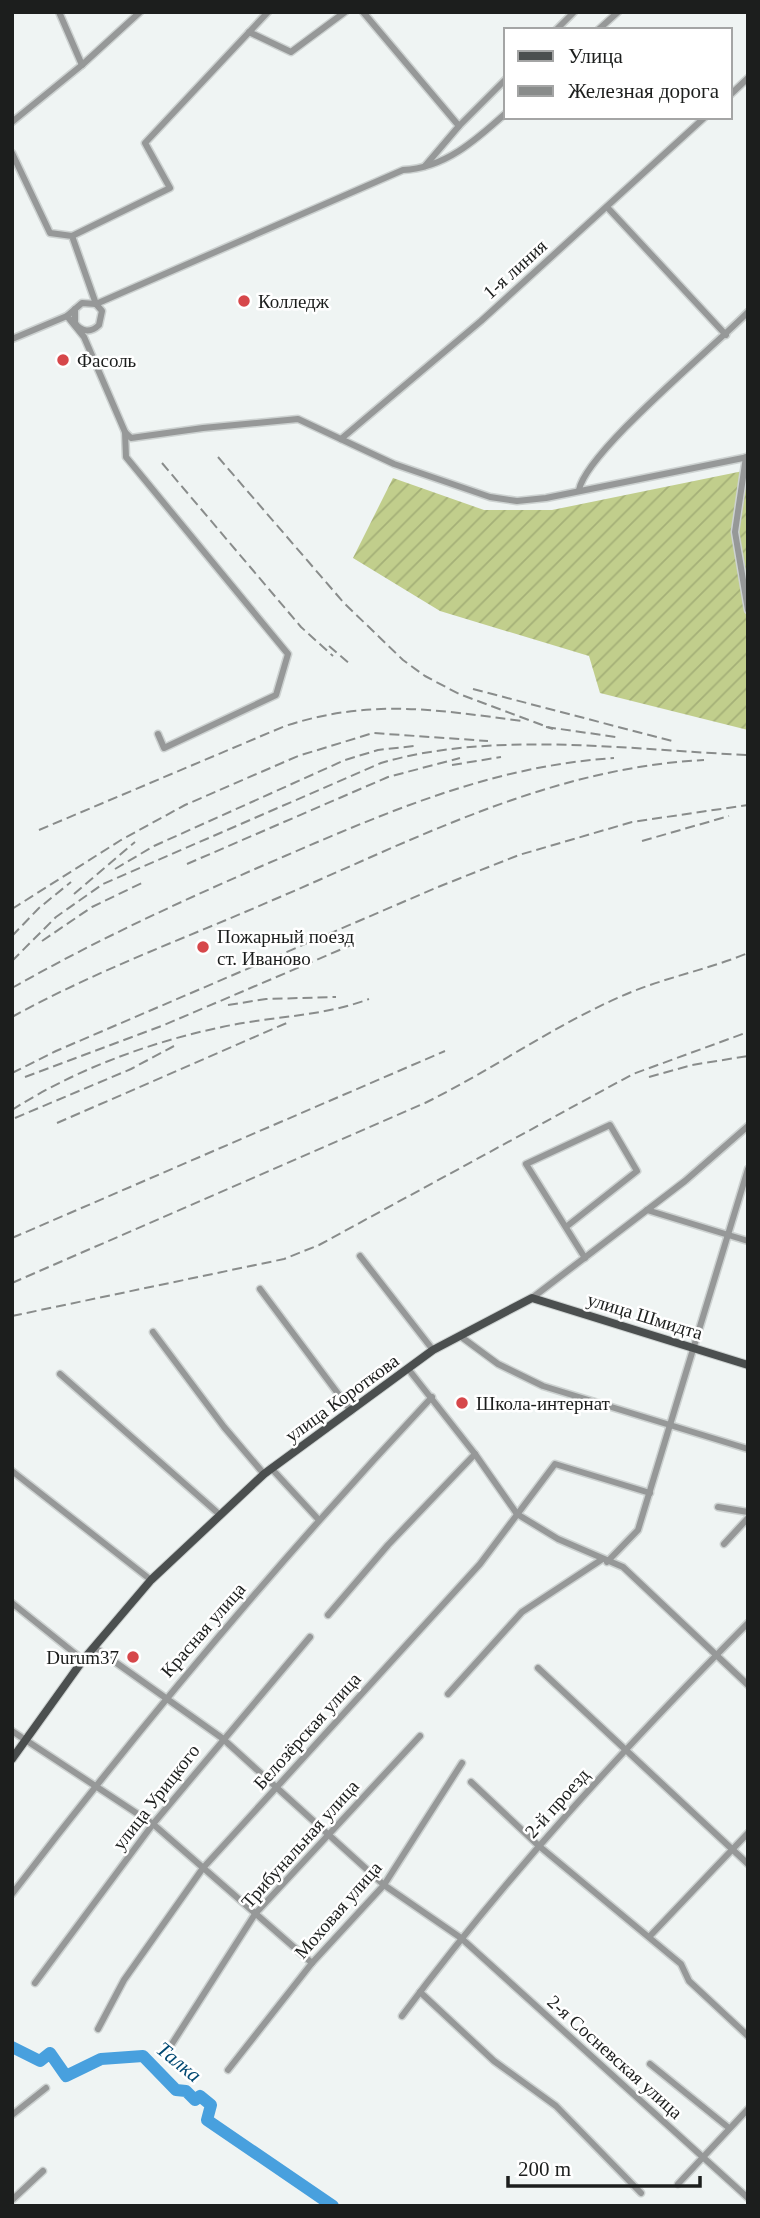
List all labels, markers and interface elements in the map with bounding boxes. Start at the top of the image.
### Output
legend [504,28,732,119]
text: Улица [568,44,623,68]
text: Железная дорога [568,79,720,103]
street label: 1-я линия [479,235,551,303]
place label: Колледж [258,291,330,312]
marker: Колледж [236,293,252,309]
place label: Фасоль [77,350,137,371]
marker: Фасоль [55,352,71,368]
place label: Пожарный поезд ст. Иваново [217,926,354,969]
marker: Пожарный поезд ст. Иваново [195,939,211,955]
street label: улица Шмидта [585,1288,706,1344]
street label: улица Короткова [281,1350,403,1446]
place label: Школа-интернат [476,1393,611,1414]
marker: Школа-интернат [454,1395,470,1411]
street label: Красная улица [156,1578,250,1681]
place label: Durum37 [46,1647,119,1668]
marker: Durum37 [125,1649,141,1665]
street label: Белозёрская улица [249,1668,365,1794]
street label: улица Урицкого [108,1740,204,1854]
street label: 2-й проезд [521,1764,594,1842]
street label: Трибунальная улица [237,1775,363,1912]
street label: Моховая улица [290,1857,386,1963]
street label: 2-я Сосневская улица [543,1991,687,2123]
water label: Талка [152,2037,206,2087]
scale bar [508,2144,700,2188]
text: 200 m [518,2157,571,2181]

